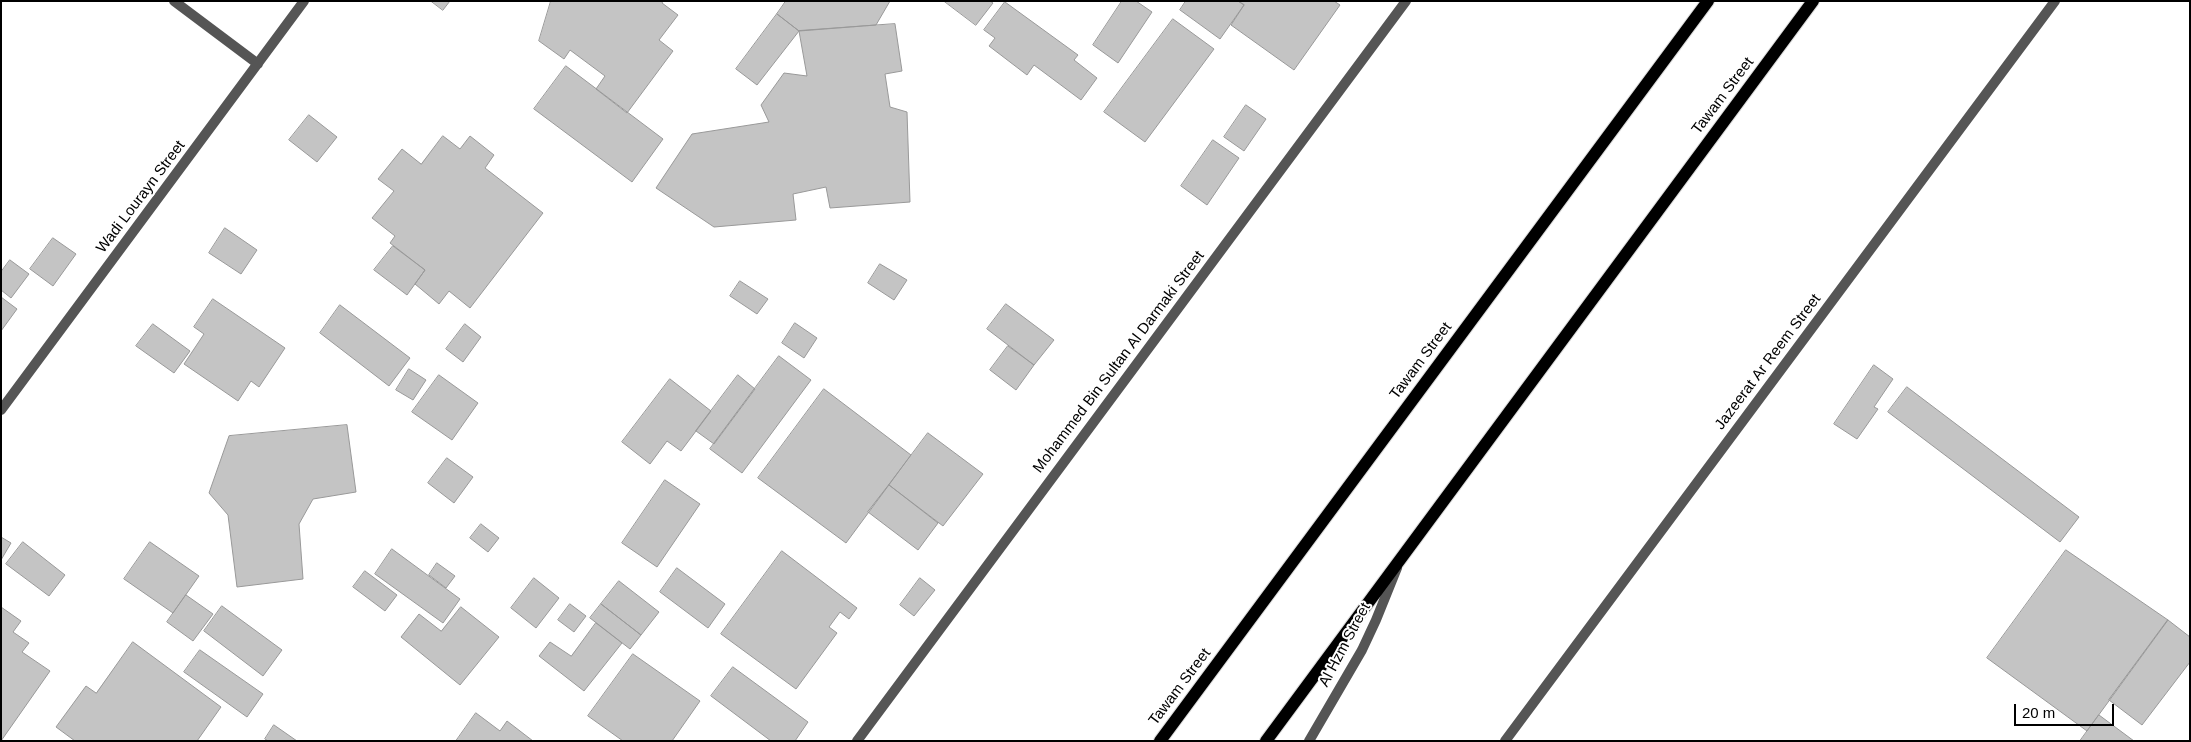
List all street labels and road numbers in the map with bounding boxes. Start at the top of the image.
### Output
street label: Tawam Street [1688,54,1758,138]
street label: Wadi Lourayn Street [93,137,189,257]
street label: Mohammed Bin Sultan Al Darmaki Street [1030,247,1208,477]
street label: Jazeerat Ar Reem Street [1711,291,1825,433]
street label: Tawam Street [1386,319,1456,403]
street label: Al Hzm Street [1315,600,1375,690]
street label: Tawam Street [1145,645,1215,729]

